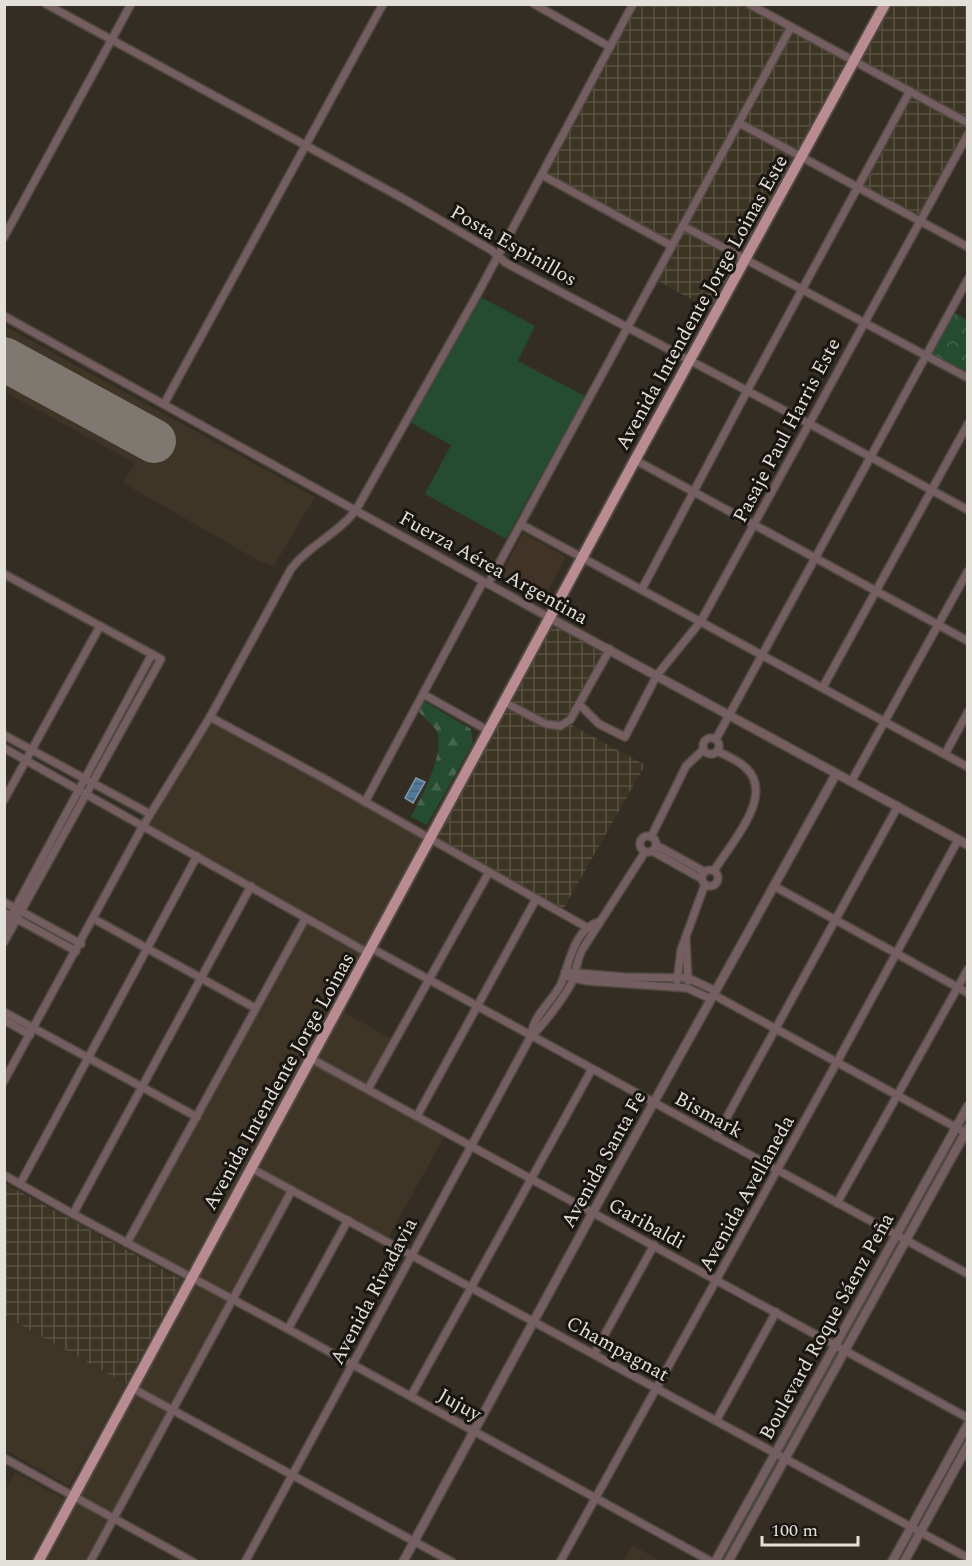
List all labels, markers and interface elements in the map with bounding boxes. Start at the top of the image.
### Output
street label: Avenida Intendente Jorge Loinas Este [608,149,796,456]
street label: Posta Espinillos [445,197,582,294]
street label: Pasaje Paul Harris Este [725,333,848,528]
street label: Fuerza Aérea Argentina [394,503,594,632]
street label: Avenida Intendente Jorge Loinas [195,947,362,1216]
street label: Bismark [669,1084,748,1146]
street label: Avenida Santa Fe [554,1085,654,1234]
street label: Avenida Avellaneda [691,1110,802,1277]
street label: Garibaldi [603,1190,690,1257]
street label: Boulevard Roque Sáenz Peña [752,1207,902,1446]
street label: Avenida Rivadavia [322,1212,425,1370]
street label: Champagnat [561,1308,674,1389]
street label: Jujuy [432,1381,488,1430]
scale bar [762,1509,858,1547]
text: 100 m [771,1517,818,1544]

